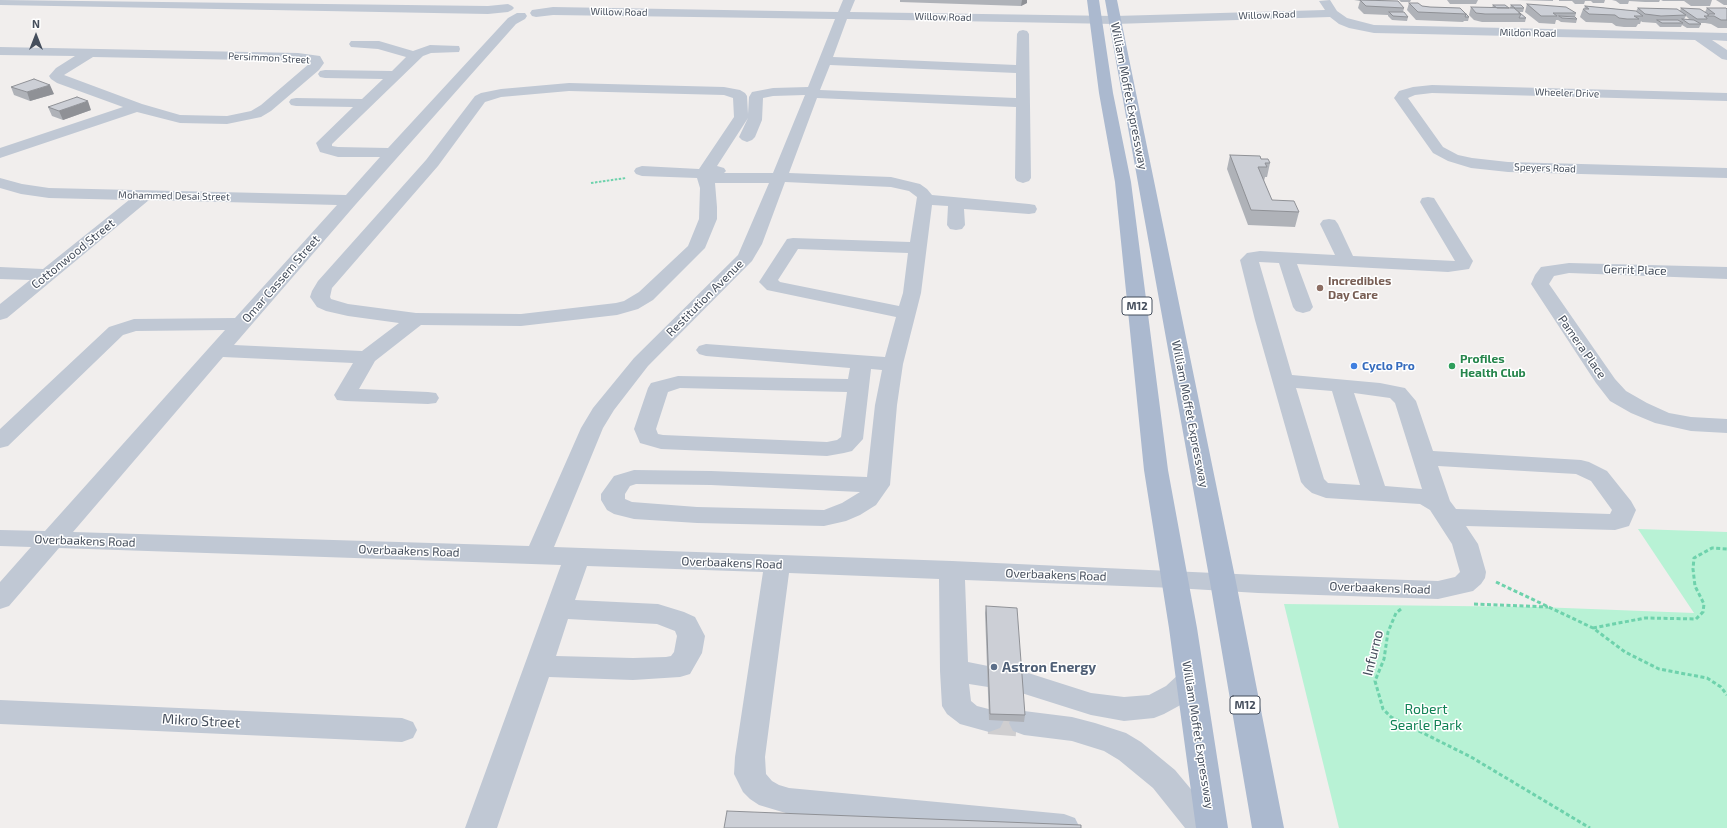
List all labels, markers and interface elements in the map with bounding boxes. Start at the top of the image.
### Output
street label: Willow Road [590,6,648,18]
street label: Willow Road [1238,8,1296,22]
street label: Willow Road [914,11,972,23]
north arrow [16,16,56,56]
text: N [32,17,40,30]
street label: William Moffet Expressway [1108,21,1150,171]
street label: Mildon Road [1500,27,1556,39]
street label: Persimmon Street [228,50,310,66]
street label: Wheeler Drive [1535,86,1599,100]
street label: Speyers Road [1514,161,1576,175]
street label: Mohammed Desai Street [118,189,230,203]
street label: Cottonwood Street [28,216,118,292]
street label: Omar Cassem Street [239,232,323,326]
street label: Restitution Avenue [663,256,747,340]
street label: Gerrit Place [1603,262,1667,278]
place label: Incredibles Day Care [1328,274,1391,302]
marker: Incredibles Day Care [1315,283,1325,293]
road number: M12 [1122,297,1152,315]
street label: Pamera Place [1555,313,1609,381]
street label: William Moffet Expressway [1169,339,1211,489]
place label: Profiles Health Club [1460,352,1526,380]
place label: Cyclo Pro [1362,359,1415,373]
marker: Cyclo Pro [1349,361,1359,371]
marker: Profiles Health Club [1447,361,1457,371]
street label: Overbaakens Road [34,532,136,550]
street label: Overbaakens Road [358,542,460,560]
street label: Overbaakens Road [681,554,783,572]
street label: Overbaakens Road [1005,566,1107,584]
street label: Overbaakens Road [1329,579,1431,597]
street label: Infurno [1359,628,1387,678]
place label: Astron Energy [1002,659,1096,675]
street label: William Moffet Expressway [1179,660,1217,810]
marker: Astron Energy [989,662,999,672]
road number: M12 [1230,696,1260,714]
park label: Robert Searle Park [1390,701,1462,734]
street label: Mikro Street [161,711,241,731]

